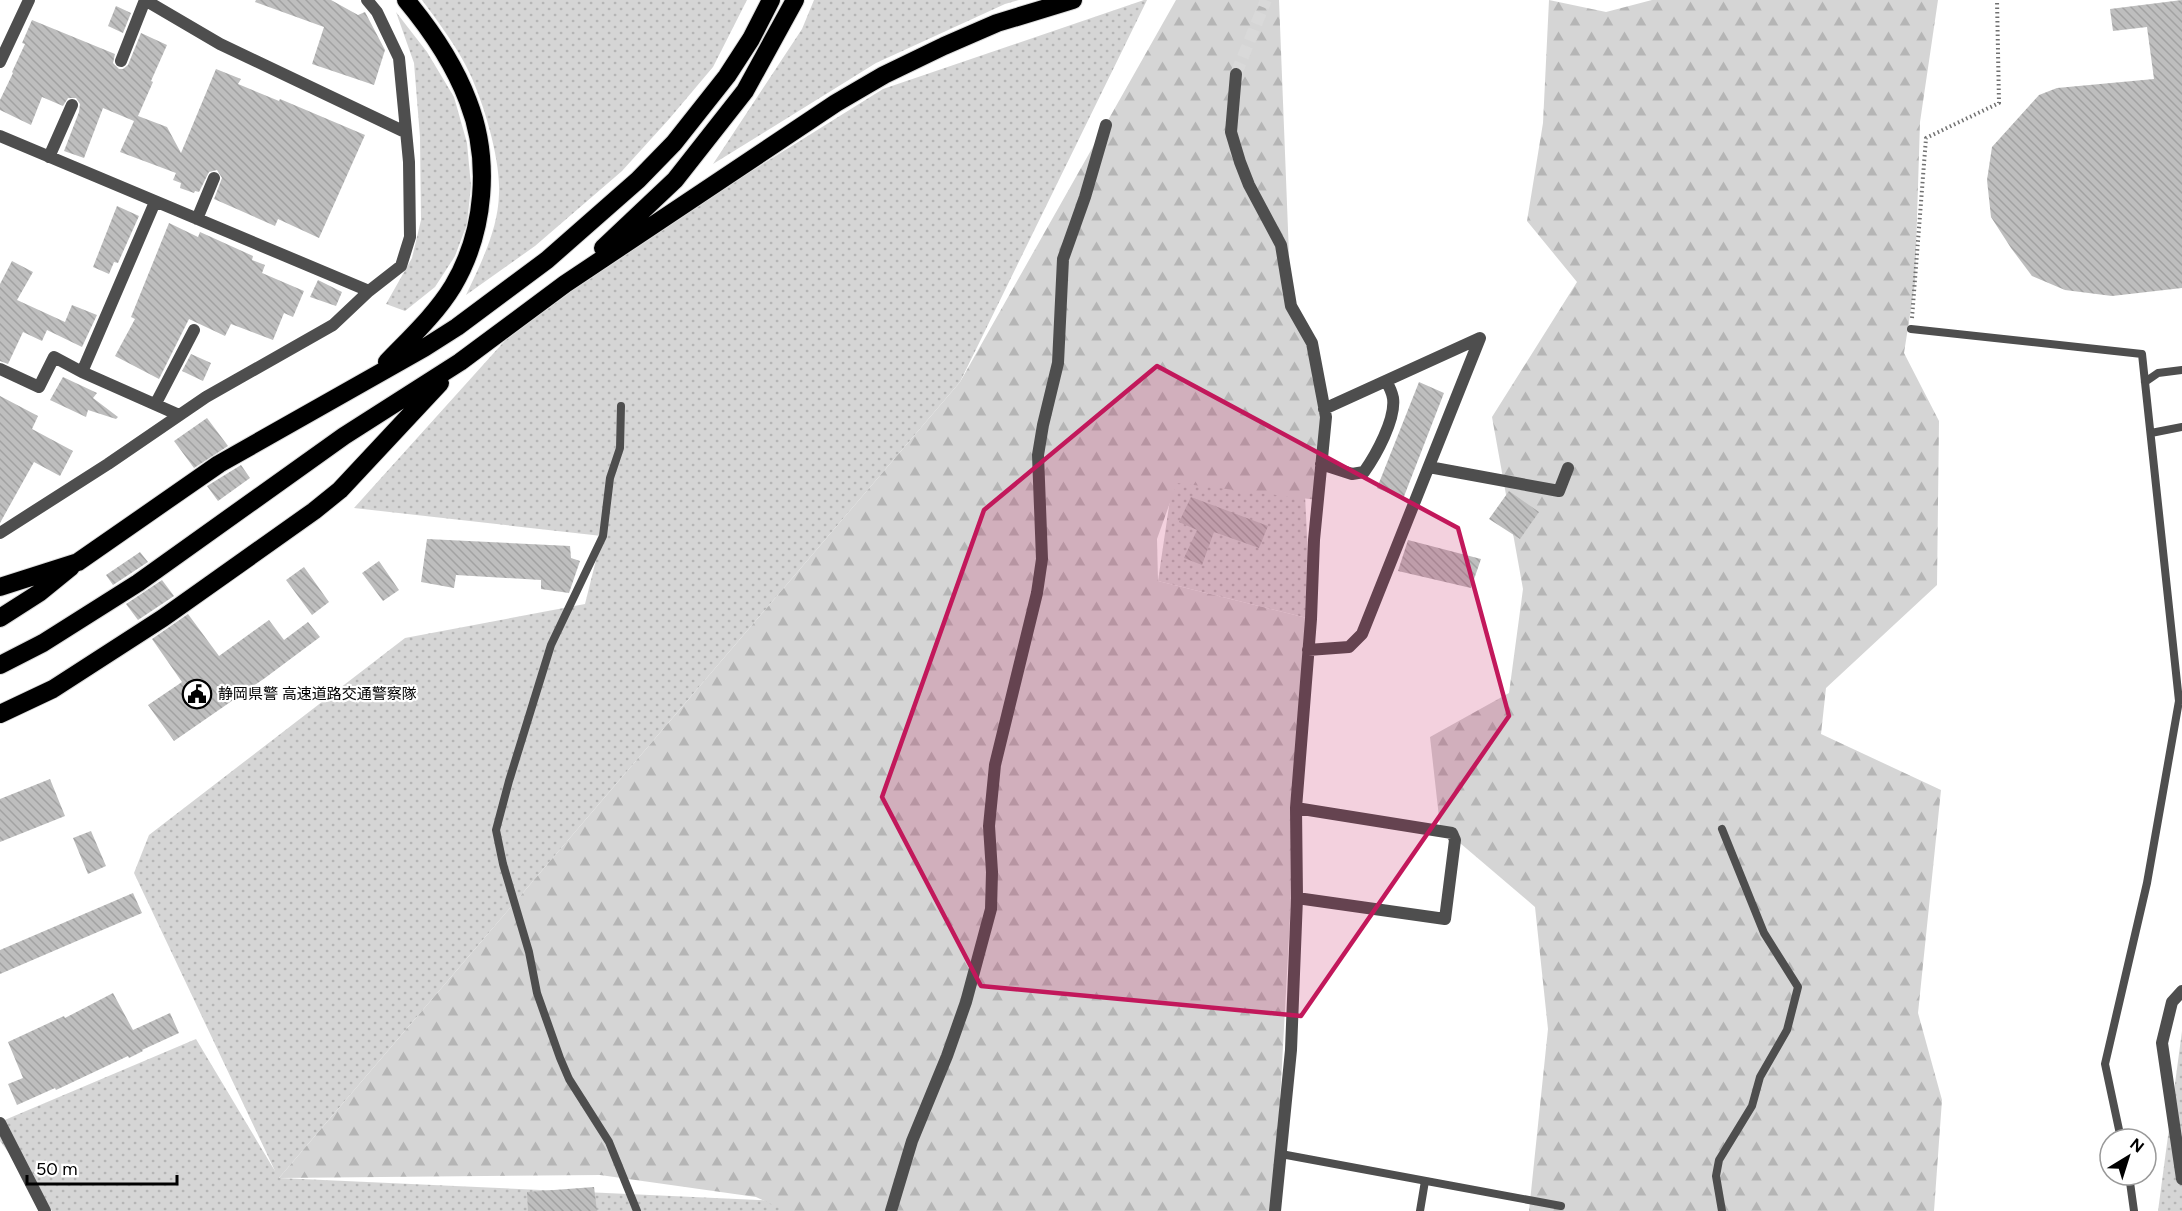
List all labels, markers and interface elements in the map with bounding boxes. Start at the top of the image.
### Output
public building icon: 静岡県警 高速道路交通警察隊 [181,678,213,710]
place label: 静岡県警 高速道路交通警察隊 [218,685,417,703]
north arrow [2098,1127,2158,1187]
text: N [2126,1134,2148,1157]
scale bar [27,1148,177,1186]
text: 50 m [36,1158,78,1180]

